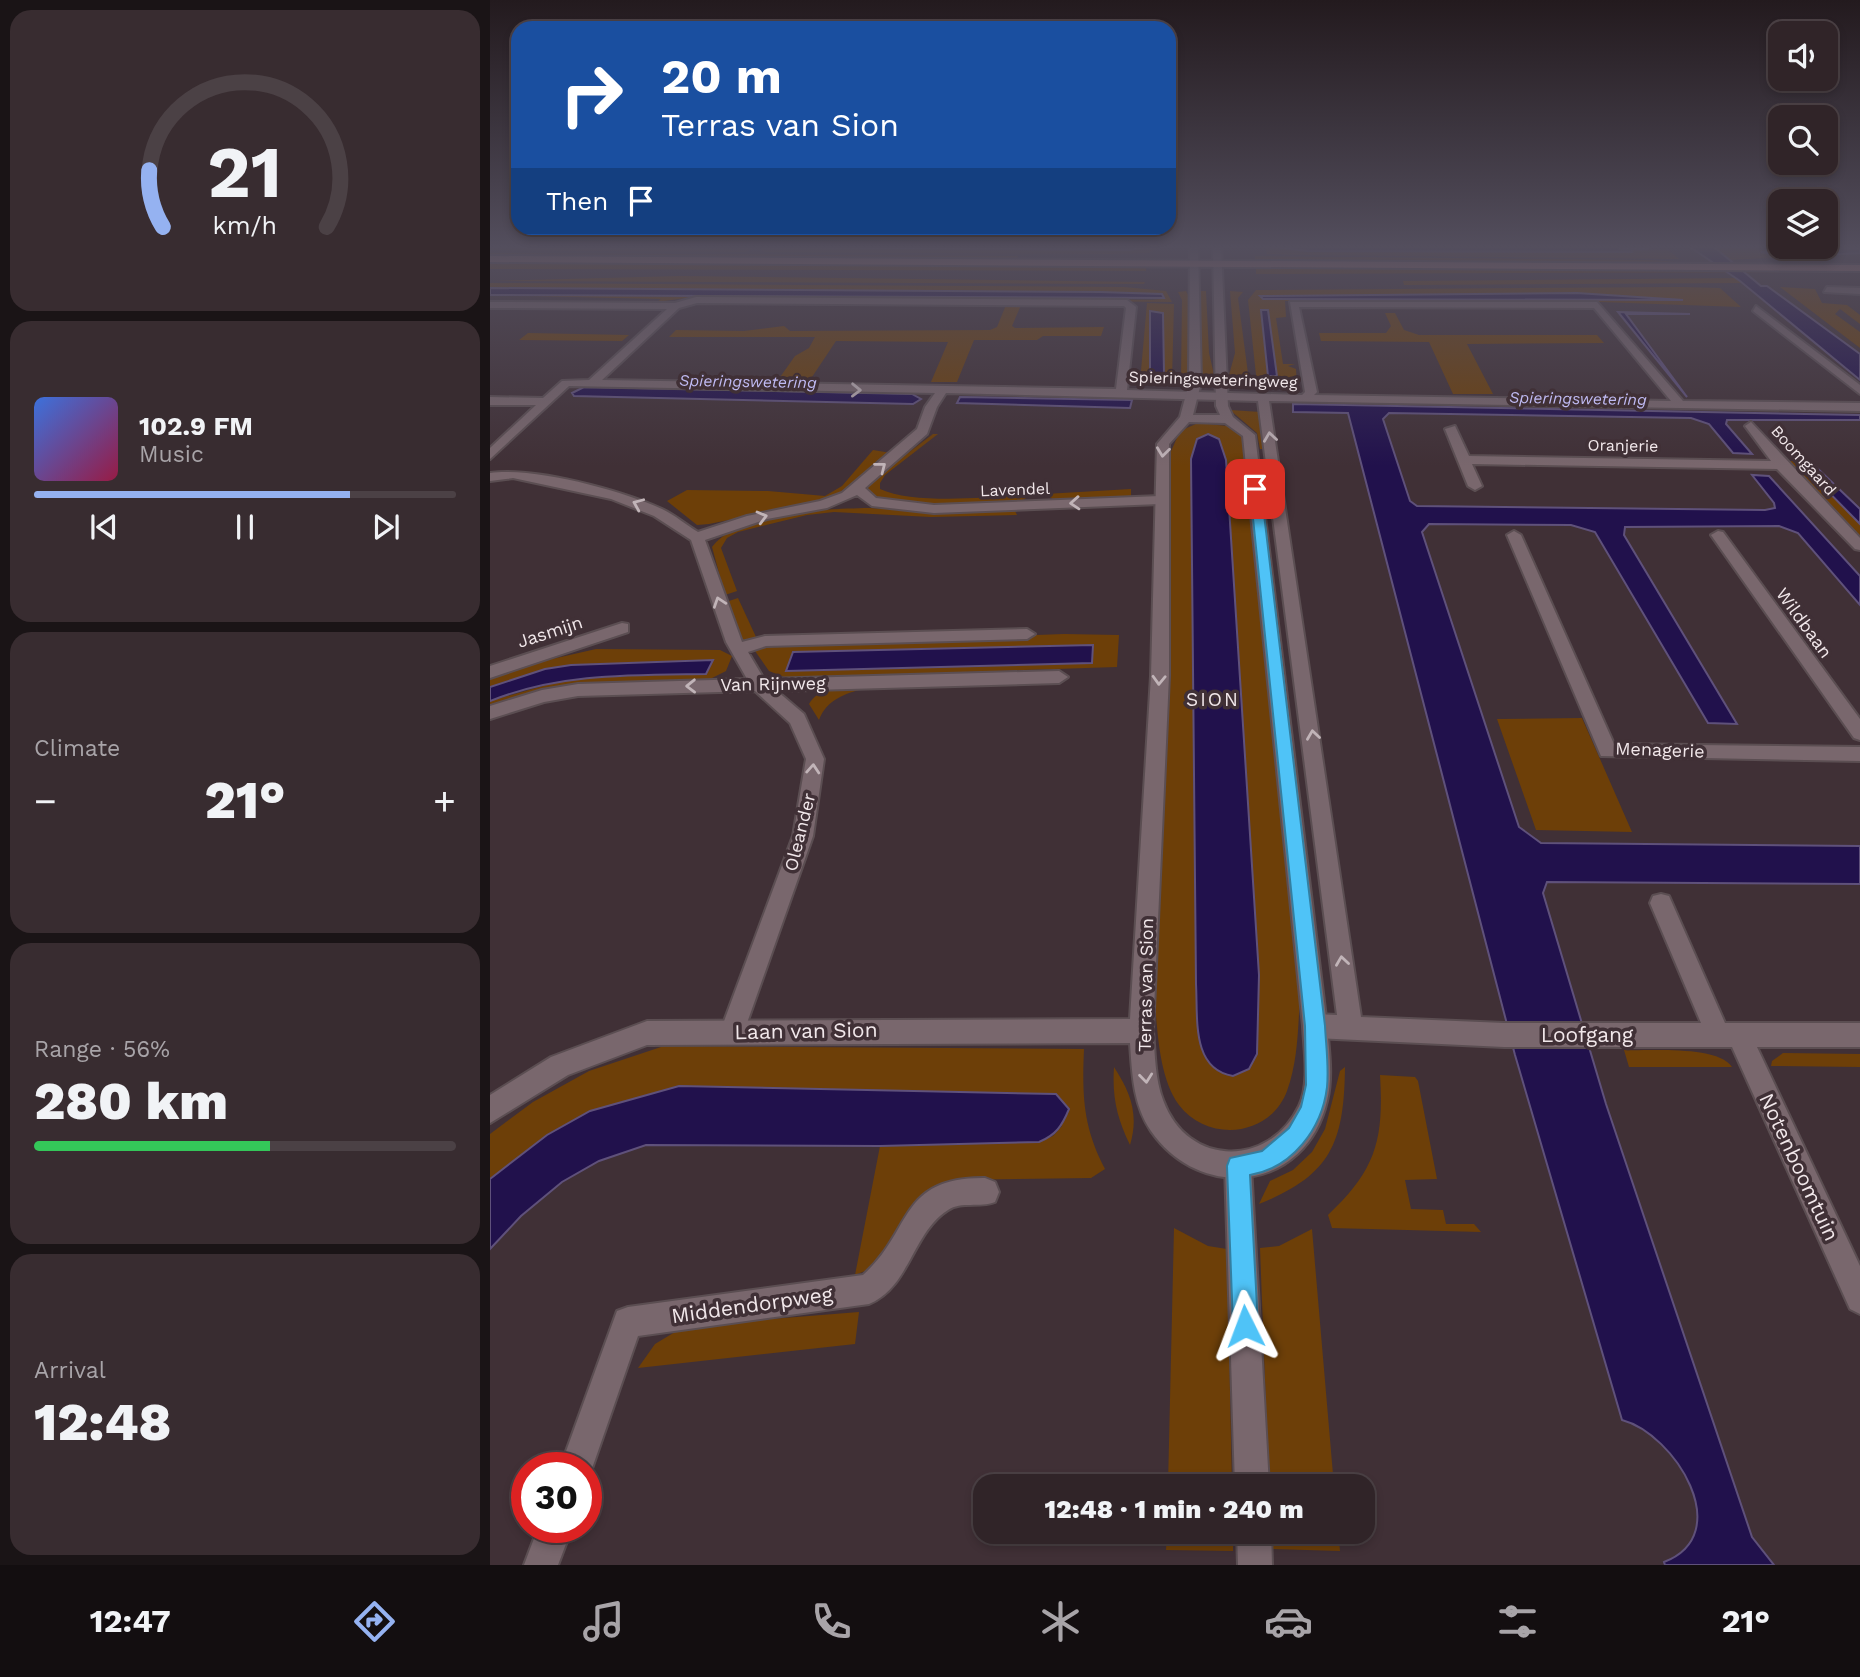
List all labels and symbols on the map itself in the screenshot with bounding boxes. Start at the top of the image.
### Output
street label: Spieringsweteringweg [1128,367,1298,392]
water label: Spieringswetering [679,371,817,392]
one-way arrow [852,382,862,398]
water label: Spieringswetering [1509,388,1647,409]
street label: Boomgaard [1767,421,1840,499]
one-way arrow [1263,431,1278,443]
street label: Oranjerie [1588,435,1658,456]
one-way arrow [1156,446,1171,458]
pin [1225,459,1285,519]
one-way arrow [873,462,886,475]
street label: Lavendel [980,479,1050,500]
one-way arrow [1069,495,1080,510]
one-way arrow [633,499,645,513]
one-way arrow [756,511,768,525]
street label: Wildbaan [1772,583,1837,662]
one-way arrow [713,597,727,609]
street label: Jasmijn [515,611,585,652]
street label: Van Rijnweg [720,672,826,695]
one-way arrow [1152,674,1167,685]
one-way arrow [685,678,696,694]
district label: SION [1186,688,1240,711]
one-way arrow [1305,729,1320,741]
street label: Menagerie [1615,737,1705,762]
one-way arrow [806,763,821,774]
street label: Oleander [780,791,819,873]
street label: Terras van Sion [1134,918,1157,1052]
one-way arrow [1335,955,1350,967]
street label: Laan van Sion [734,1017,878,1044]
street label: Loofgang [1541,1022,1634,1047]
one-way arrow [1138,1073,1153,1084]
street label: Notenboomtuin [1754,1089,1845,1245]
street label: Middendorpweg [670,1281,835,1328]
position arrow [1208,1289,1282,1363]
speed limit sign: 30 [511,1452,602,1543]

